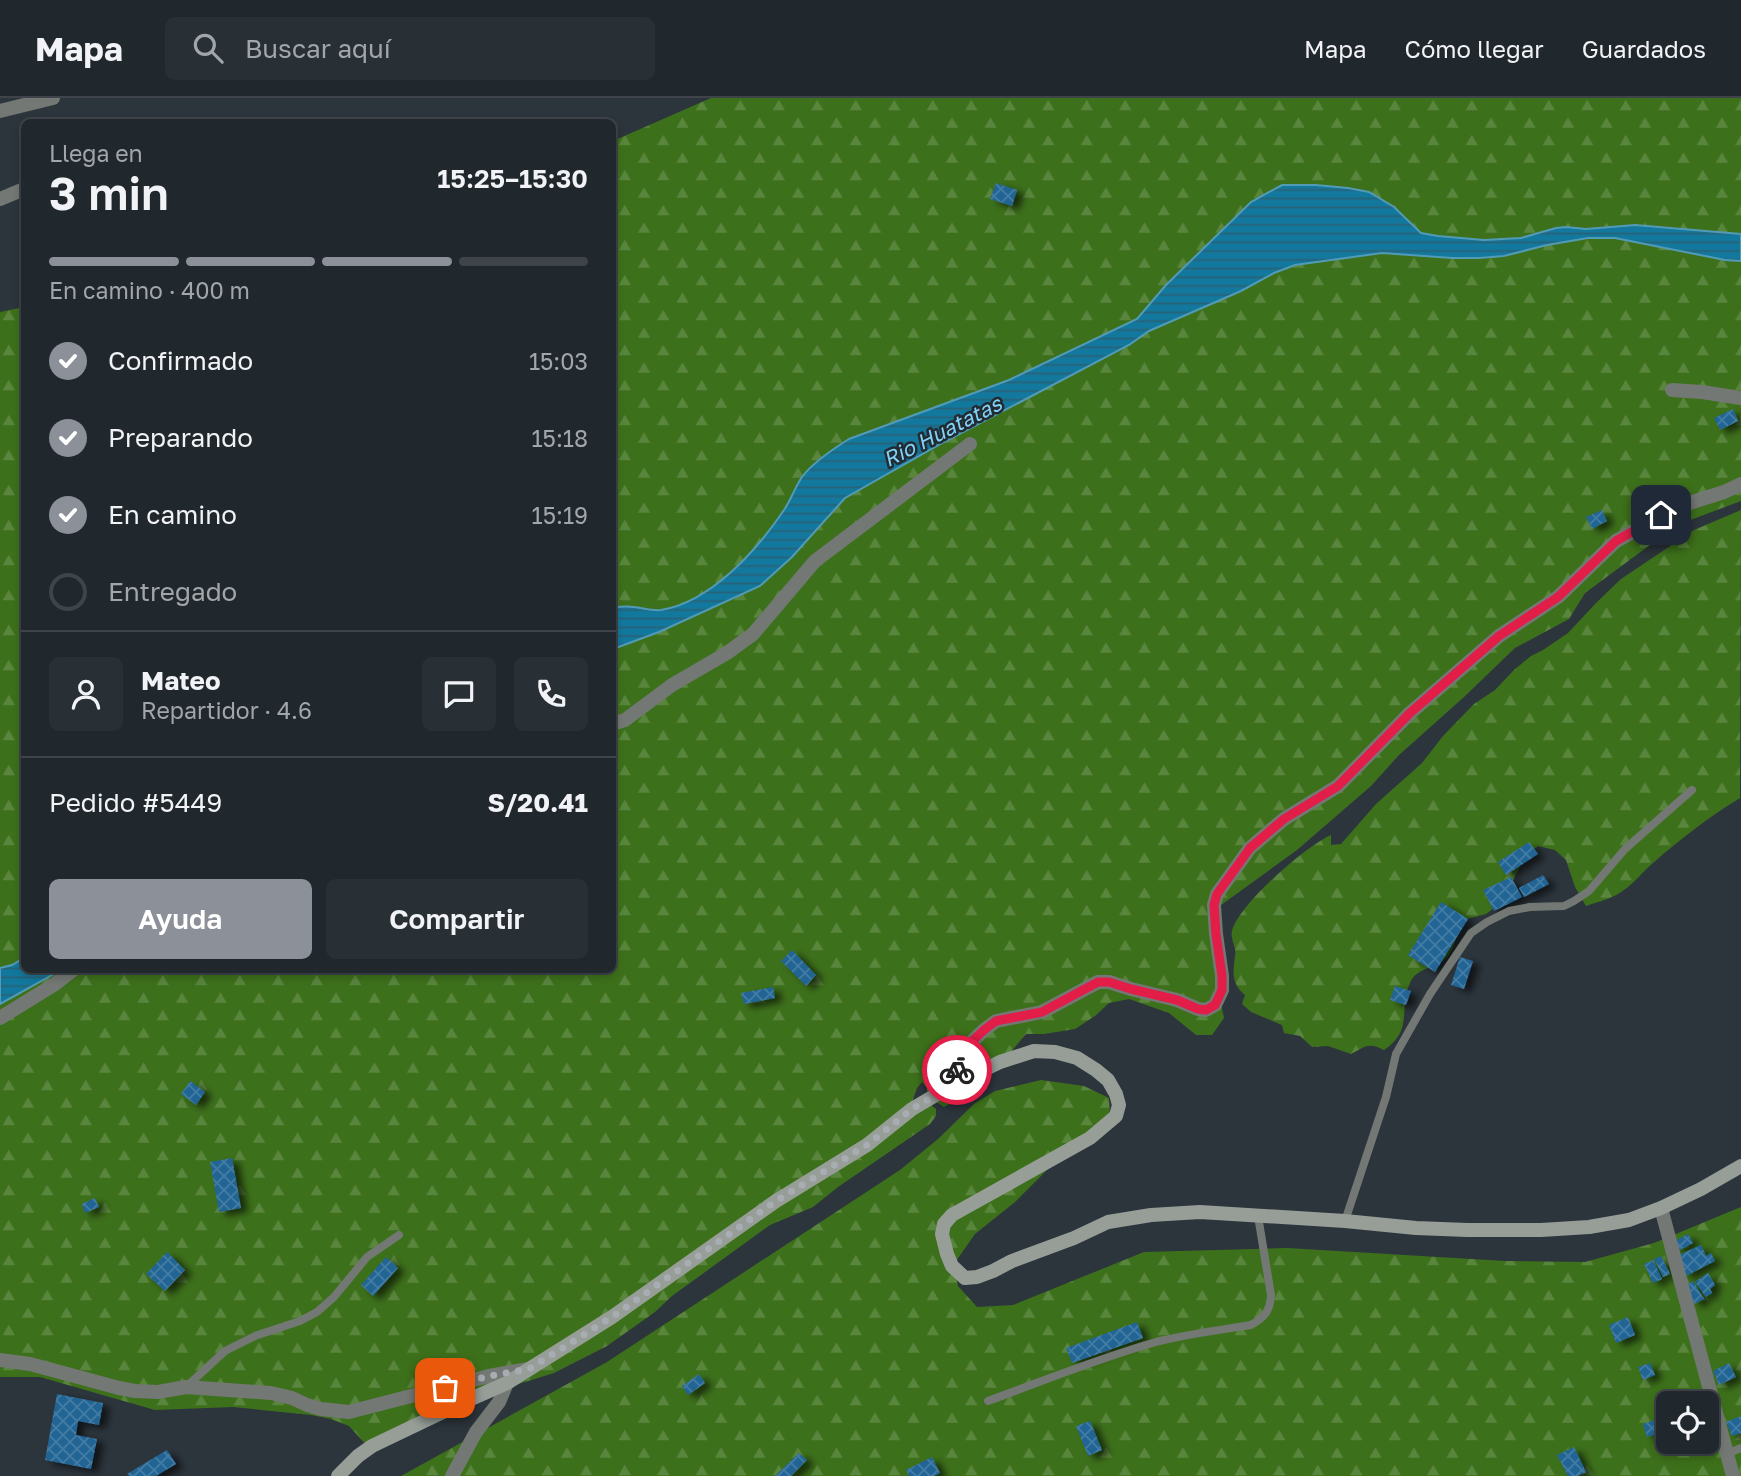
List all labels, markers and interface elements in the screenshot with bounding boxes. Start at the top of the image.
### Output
search box [165,17,655,80]
text: Mapa [35,29,123,68]
icon: search [189,29,227,67]
text: Buscar aquí [245,33,391,64]
text: Mapa [1304,34,1367,63]
text: Cómo llegar [1405,34,1544,63]
text: Guardados [1582,34,1706,63]
text: Llega en [49,139,143,167]
text: 15:25–15:30 [437,163,588,194]
text: 3 min [49,165,169,220]
text: En camino · 400 m [49,276,250,304]
icon: check [49,342,87,380]
text: Confirmado [108,345,253,376]
text: 15:03 [529,347,588,375]
water label: Rio Huatatas [878,390,1006,472]
icon: check [49,419,87,457]
text: Preparando [108,422,253,453]
text: 15:18 [531,424,588,452]
pin [1631,485,1691,545]
icon: check [49,496,87,534]
icon: home [1642,496,1680,534]
text: En camino [108,499,237,530]
text: 15:19 [532,501,588,529]
text: Entregado [108,576,237,607]
button: person [49,657,123,731]
button: chat [422,657,496,731]
button: phone [514,657,588,731]
text: Mateo [141,665,221,696]
text: Repartidor · 4.6 [141,696,312,724]
text: Pedido #5449 [49,787,222,818]
text: S/20.41 [487,787,588,818]
button: Ayuda [49,879,312,959]
button: Compartir [326,879,588,959]
courier [922,1035,992,1105]
icon: bike [938,1051,976,1089]
pin [415,1358,475,1418]
icon: bag [426,1369,464,1407]
map controls [1656,1391,1719,1454]
button: locate [1656,1391,1719,1454]

